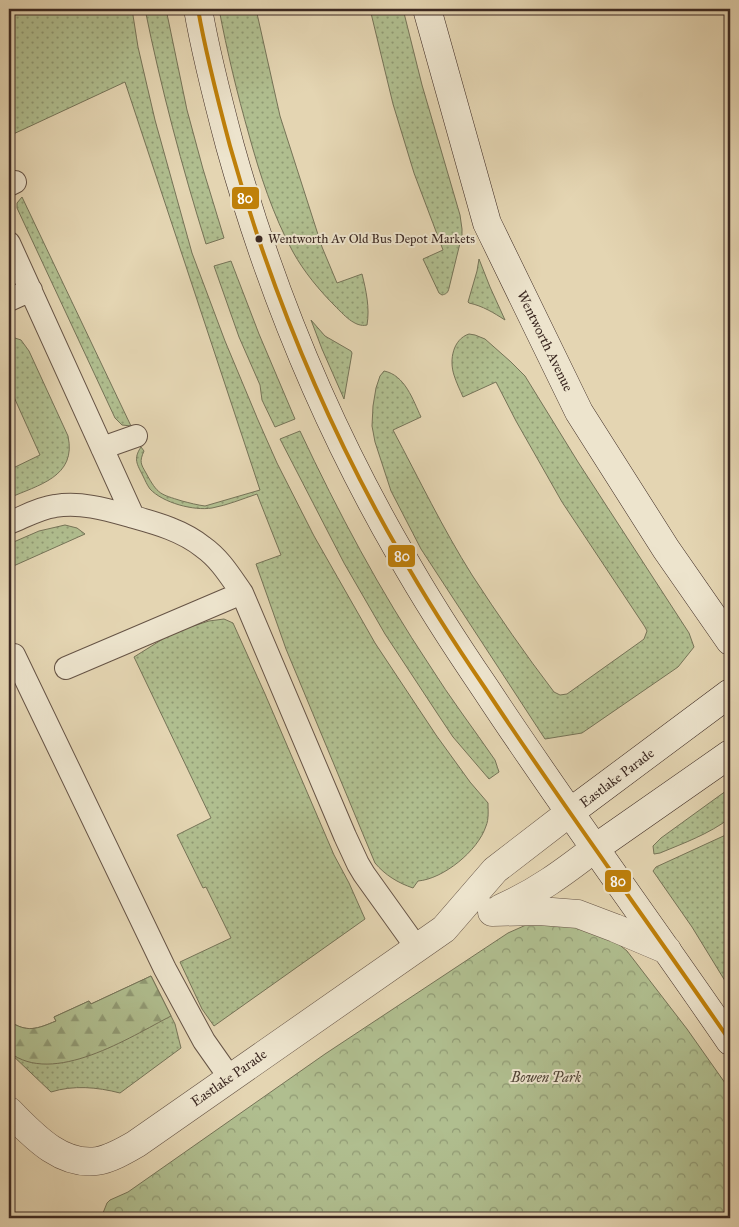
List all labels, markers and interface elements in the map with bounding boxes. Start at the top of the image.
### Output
line badge: 80 [231,186,260,210]
text: 80 [237,190,253,207]
place label: Wentworth Av Old Bus Depot Markets [268,231,475,247]
marker: Wentworth Av Old Bus Depot Markets [254,234,264,244]
street label: Wentworth Avenue [513,288,577,394]
line badge: 80 [387,544,416,568]
text: 80 [394,548,410,565]
street label: Eastlake Parade [576,744,658,811]
line badge: 80 [604,869,632,893]
text: 80 [610,873,626,890]
street label: Eastlake Parade [188,1046,270,1110]
park label: Bowen Park [510,1069,582,1086]

